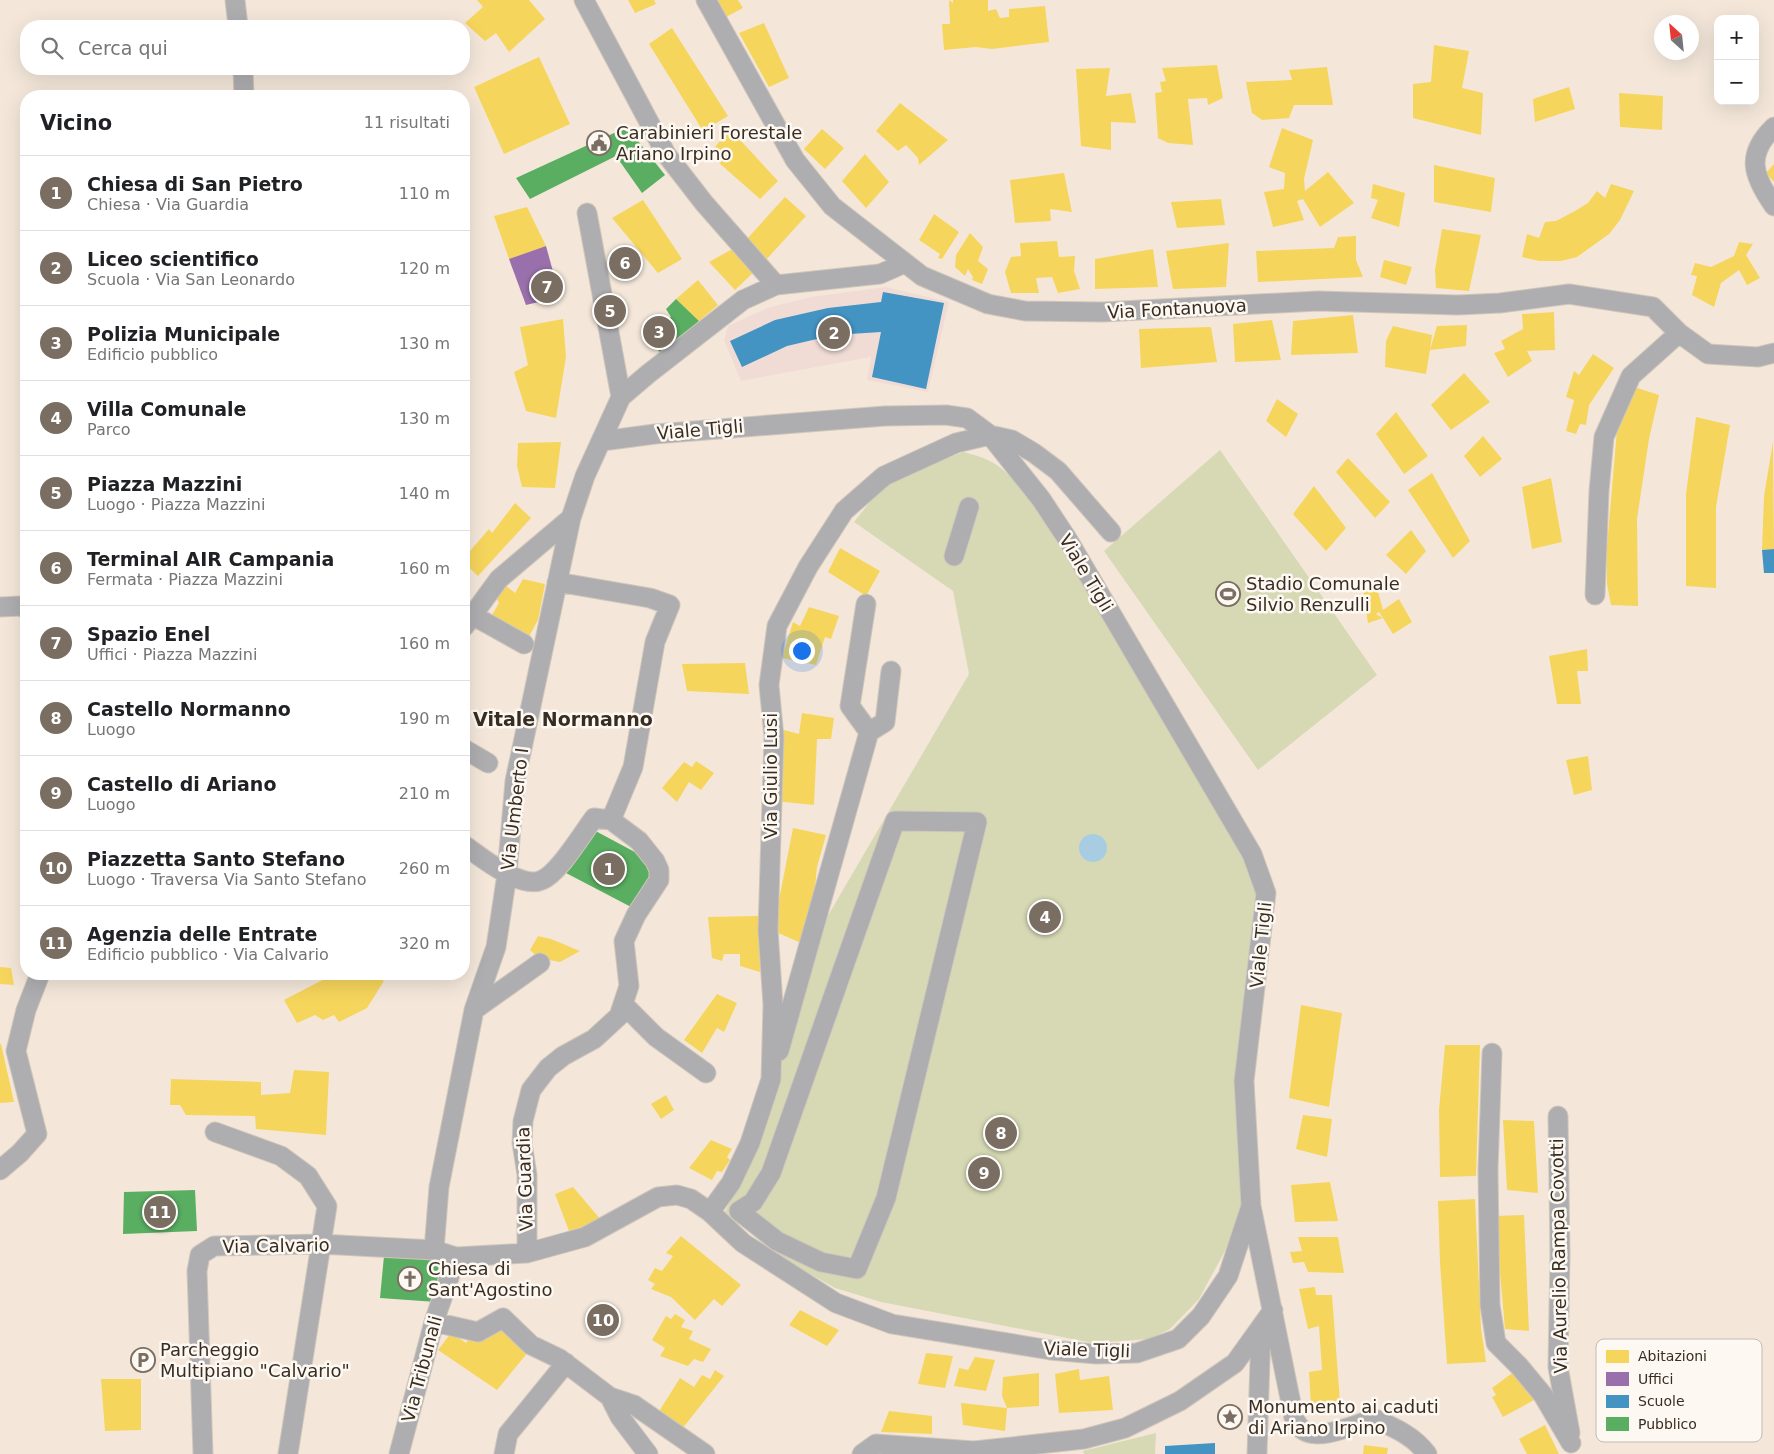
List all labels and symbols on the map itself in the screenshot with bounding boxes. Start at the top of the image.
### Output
north arrow [1654,15,1699,60]
place label: Carabinieri Forestale Ariano Irpino [616,122,802,164]
public building icon: Carabinieri Forestale Ariano Irpino [586,130,612,156]
pin: 6 [609,244,641,282]
pin: 7 [531,268,563,306]
pin: 5 [594,292,626,330]
street label: Via Fontanuova [1107,294,1247,323]
pin: 3 [643,313,675,351]
pin: 2 [818,314,850,352]
street label: Viale Tigli [656,415,744,444]
street label: Viale Tigli [1055,530,1118,615]
place label: Stadio Comunale Silvio Renzulli [1246,573,1400,615]
sports icon: Stadio Comunale Silvio Renzulli [1215,581,1241,607]
your location [789,638,815,664]
district label: Vitale Normanno [473,708,653,730]
street label: Via Giulio Lusi [760,713,781,839]
street label: Via Umberto I [497,746,532,871]
pin: 1 [593,850,625,888]
pin: 4 [1029,898,1061,936]
street label: Viale Tigli [1246,901,1275,989]
pin: 8 [985,1114,1017,1152]
street label: Via Guardia [512,1126,537,1232]
street label: Via Aurelio Rampa Covotti [1546,1138,1571,1374]
pin: 9 [968,1154,1000,1192]
pin: 11 [144,1193,176,1231]
street label: Via Calvario [222,1234,330,1257]
place label: Chiesa di Sant'Agostino [428,1258,552,1300]
church icon: Chiesa di Sant'Agostino [397,1266,423,1292]
pin: 10 [587,1301,619,1339]
street label: Via Tribunali [397,1313,446,1425]
street label: Viale Tigli [1043,1337,1131,1362]
place label: Parcheggio Multipiano "Calvario" [160,1339,350,1381]
legend [1596,1339,1762,1442]
parking icon: Parcheggio Multipiano "Calvario" [130,1347,156,1373]
text: Abitazioni [1638,1348,1707,1364]
text: Uffici [1638,1371,1673,1387]
text: Scuole [1638,1393,1685,1409]
place label: Monumento ai caduti di Ariano Irpino [1248,1396,1439,1438]
place icon: Monumento ai caduti di Ariano Irpino [1217,1404,1243,1430]
text: Pubblico [1638,1416,1697,1432]

